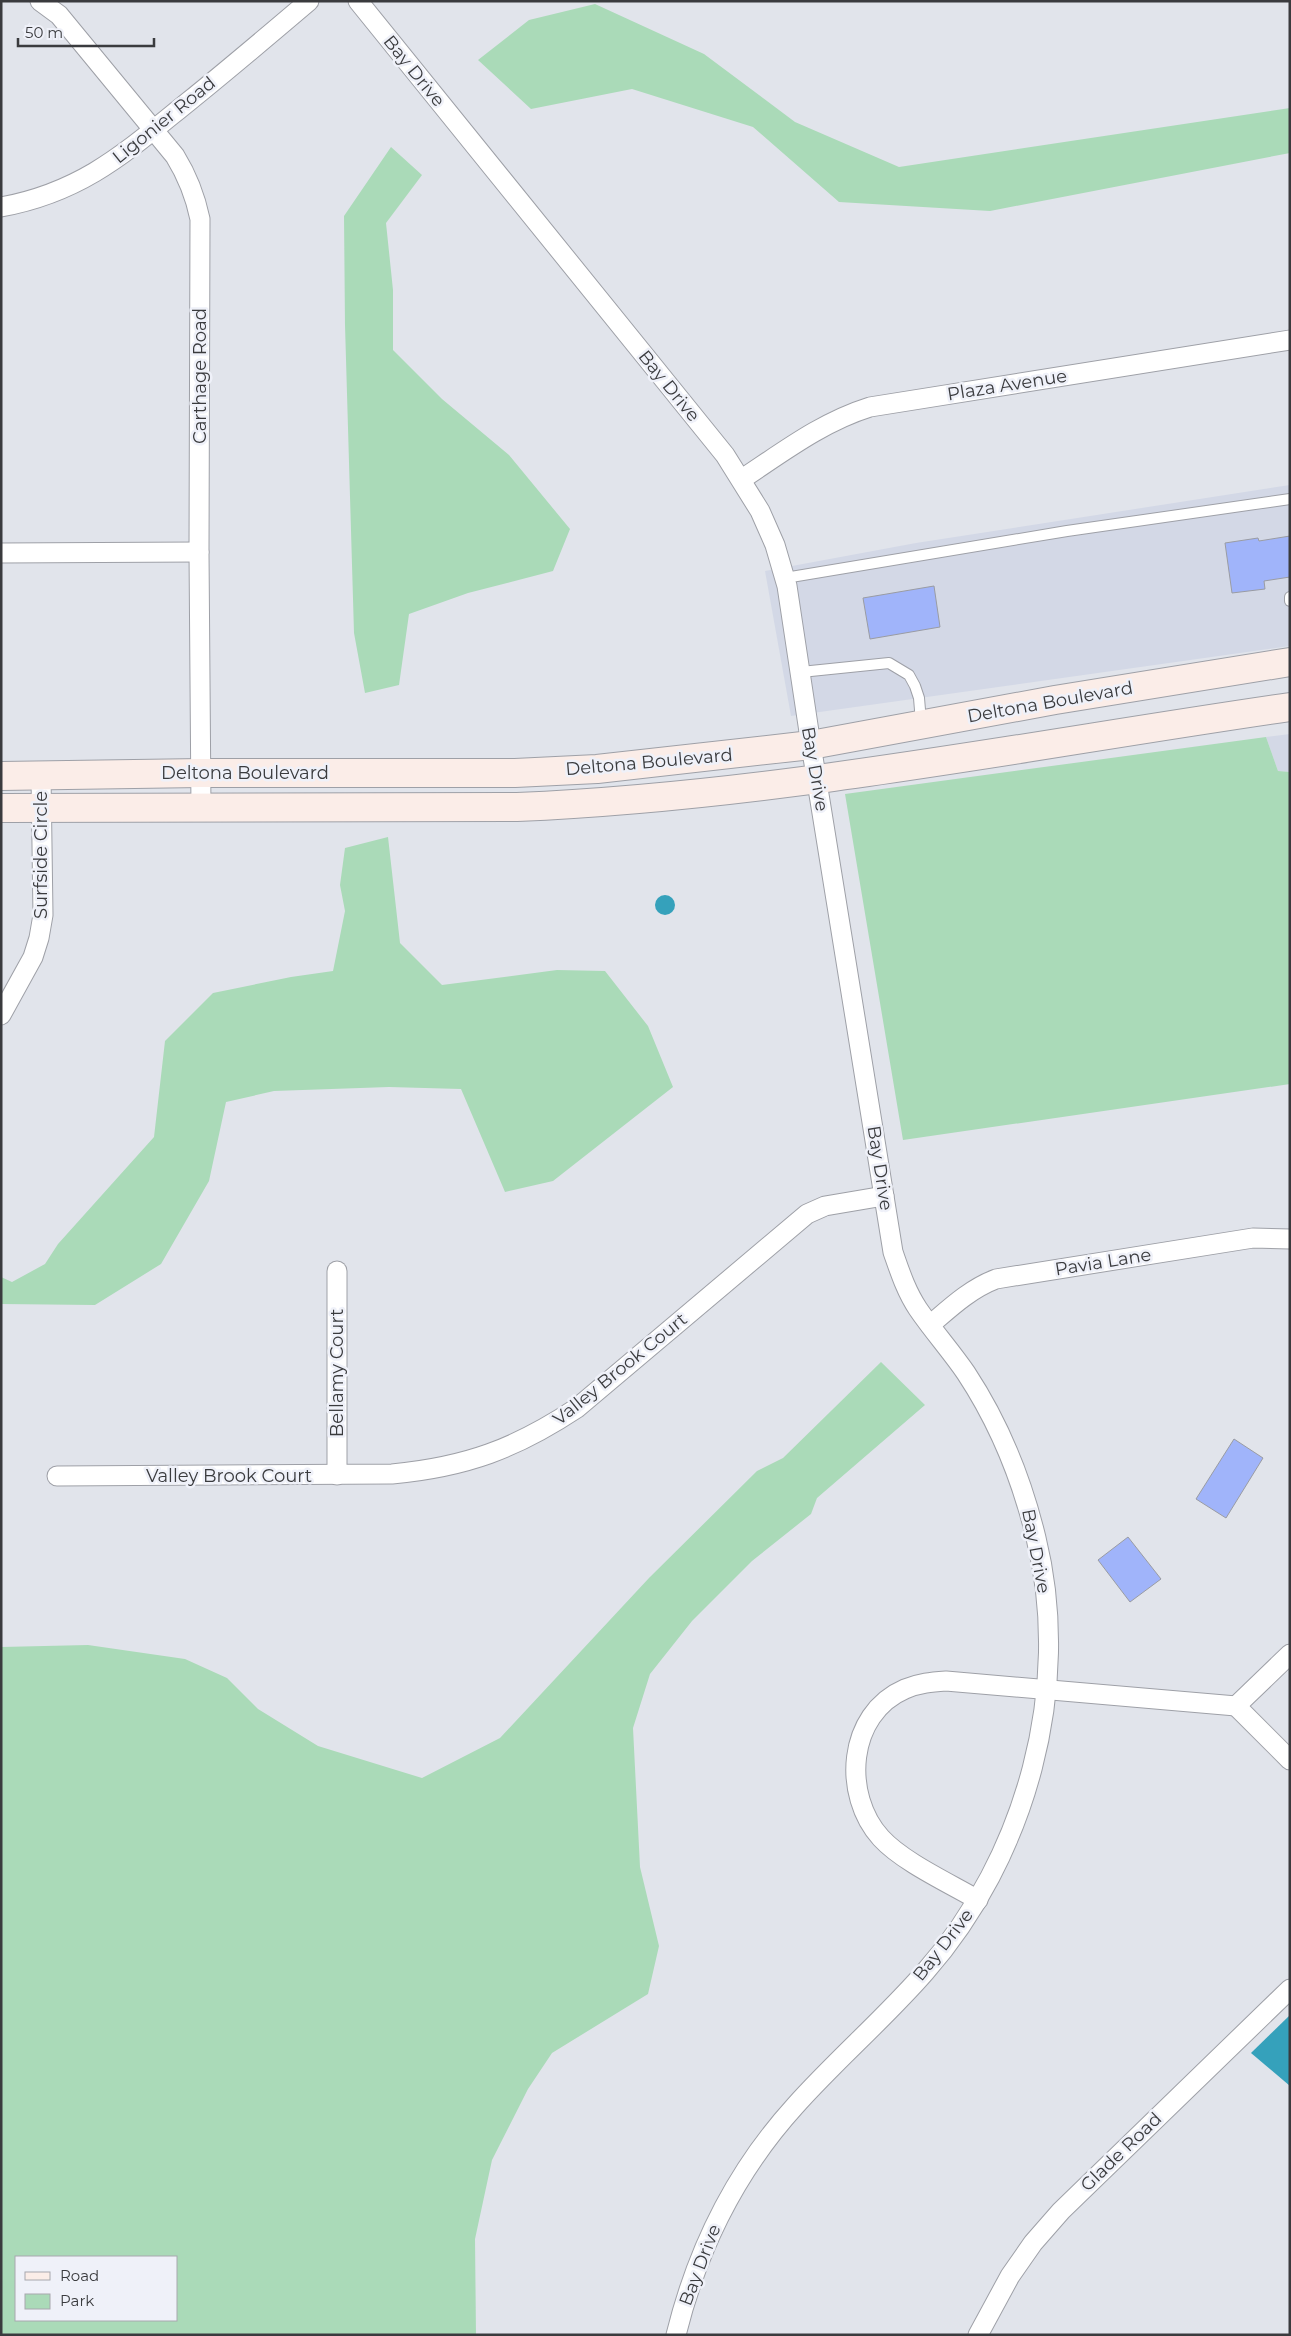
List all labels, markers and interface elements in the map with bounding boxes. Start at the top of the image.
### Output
scale bar [18,15,154,47]
text: 50 m [25,23,63,42]
street label: Bay Drive [379,31,450,111]
street label: Ligonier Road [108,72,220,168]
street label: Carthage Road [189,308,211,444]
street label: Bay Drive [634,346,705,426]
street label: Plaza Avenue [946,365,1069,405]
street label: Deltona Boulevard [965,677,1135,727]
street label: Bay Drive [797,725,833,813]
street label: Deltona Boulevard [564,744,734,780]
street label: Deltona Boulevard [161,762,329,784]
street label: Surfside Circle [30,791,52,919]
street label: Bay Drive [862,1124,898,1212]
street label: Pavia Lane [1053,1244,1153,1280]
street label: Valley Brook Court [548,1308,692,1430]
street label: Bellamy Court [326,1309,348,1437]
street label: Valley Brook Court [146,1465,312,1487]
street label: Bay Drive [1017,1507,1055,1595]
street label: Bay Drive [908,1904,978,1985]
street label: Glade Road [1076,2108,1166,2196]
street label: Bay Drive [674,2221,726,2309]
legend [15,2256,178,2321]
text: Road [60,2266,99,2285]
text: Park [60,2291,94,2310]

